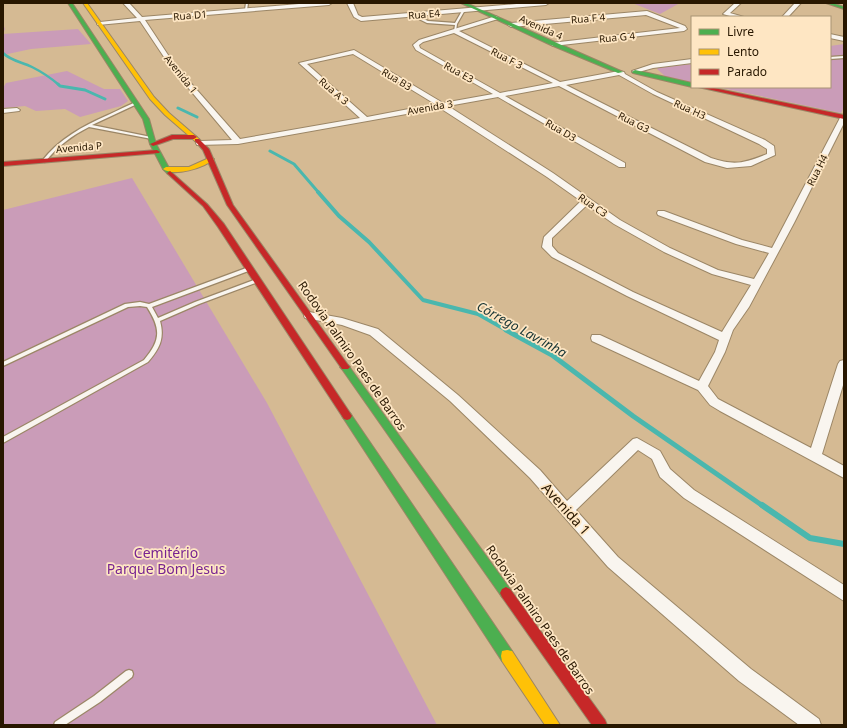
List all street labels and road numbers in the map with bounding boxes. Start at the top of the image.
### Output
street label: Rua E4 [408,6,441,22]
street label: Rua D1 [173,7,207,23]
street label: Rua F 4 [570,10,606,26]
street label: Avenida 4 [517,11,565,43]
street label: Rua G 4 [598,28,636,46]
street label: Rua F 3 [489,44,526,72]
street label: Avenida 1 [161,52,201,96]
street label: Rua E3 [442,58,477,86]
street label: Rua B3 [379,65,415,94]
street label: Rua A 3 [316,74,352,108]
street label: Avenida 3 [406,96,454,118]
street label: Rua H3 [672,96,709,122]
street label: Rua G3 [616,108,652,136]
street label: Rua D3 [543,116,579,145]
street label: Avenida P [55,138,103,156]
street label: Rua H4 [803,152,831,188]
street label: Rua C3 [576,190,611,220]
street label: Rodovia Palmiro Paes de Barros [294,278,411,434]
street label: Avenida 1 [538,478,595,539]
street label: Rodovia Palmiro Paes de Barros [482,542,599,698]

